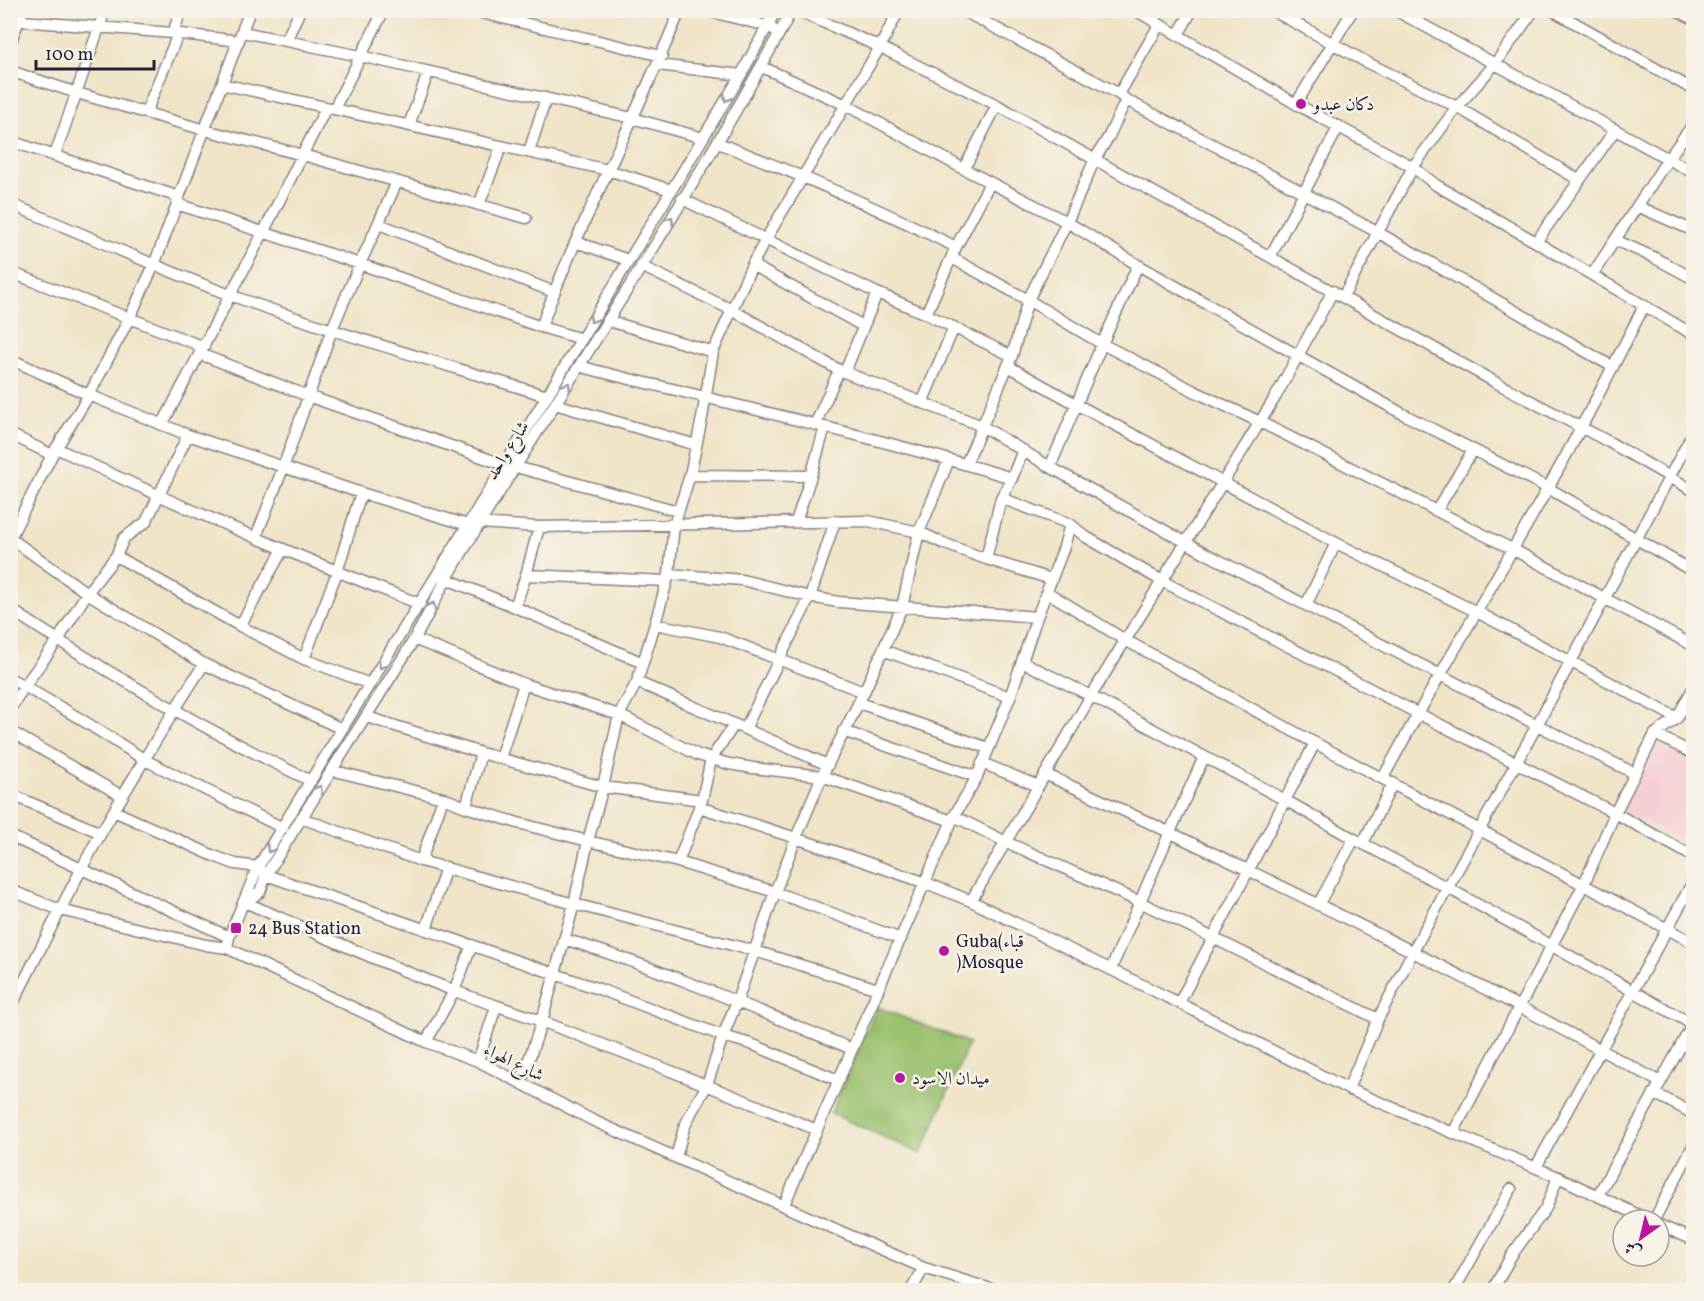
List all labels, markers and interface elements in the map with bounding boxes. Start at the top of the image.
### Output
scale bar [36,33,154,71]
text: 100 m [45,43,94,68]
one-way arrow [722,92,734,102]
place label: دكان عبدو [1311,93,1374,118]
marker: دكان عبدو [1294,97,1308,111]
one-way arrow [662,216,674,226]
one-way arrow [589,313,600,323]
one-way arrow [559,382,571,392]
street label: شارع واحد [480,416,537,486]
one-way arrow [425,602,436,612]
one-way arrow [378,658,389,669]
one-way arrow [311,785,322,796]
one-way arrow [265,843,277,853]
place label: 24 Bus Station [248,917,361,942]
marker: 24 Bus Station [229,921,243,935]
place label: Guba(قباء )Mosque [956,930,1024,976]
marker: Guba(قباء )Mosque [937,944,951,958]
street label: شارع الهواء [479,1038,548,1090]
place label: ميدان الاسود [912,1067,990,1092]
marker: ميدان الاسود [893,1071,907,1085]
north arrow [1611,1208,1671,1268]
text: ش [1621,1235,1646,1262]

